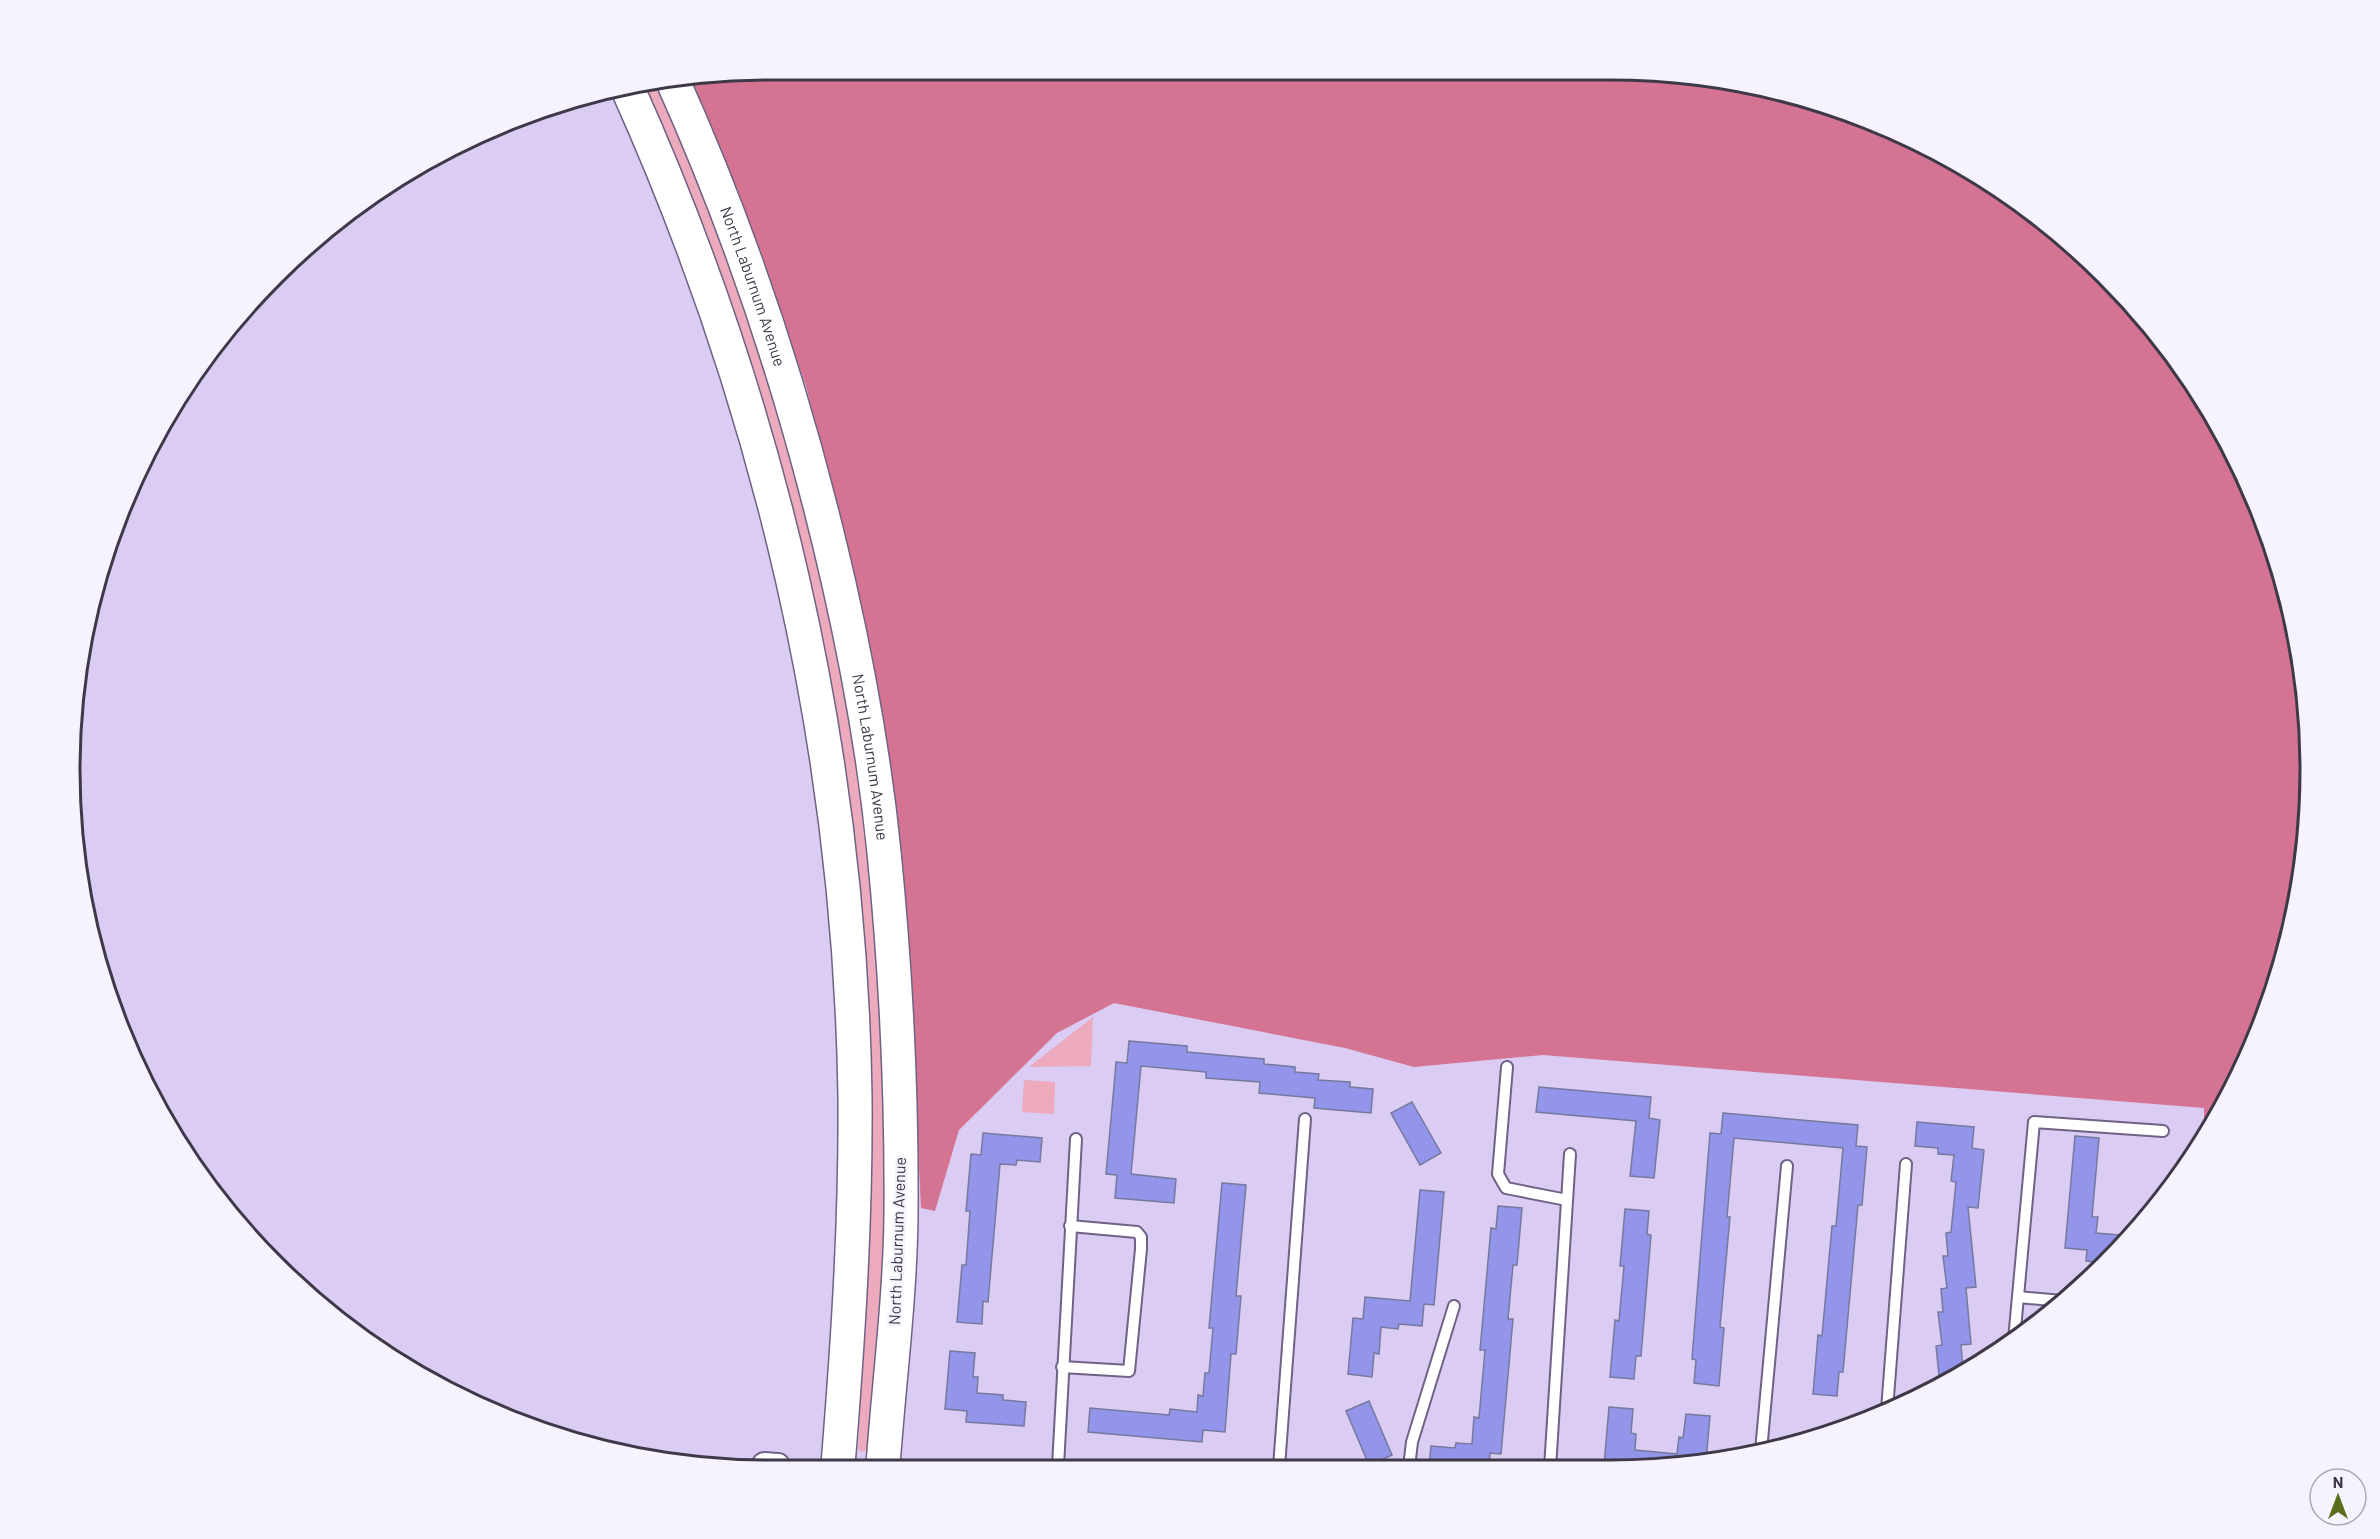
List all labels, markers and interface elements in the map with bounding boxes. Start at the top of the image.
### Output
street label: North Laburnum Avenue [717,203,790,369]
street label: North Laburnum Avenue [849,672,893,841]
street label: North Laburnum Avenue [884,1157,909,1325]
north arrow [2308,1467,2368,1527]
text: N [2333,1472,2343,1491]

